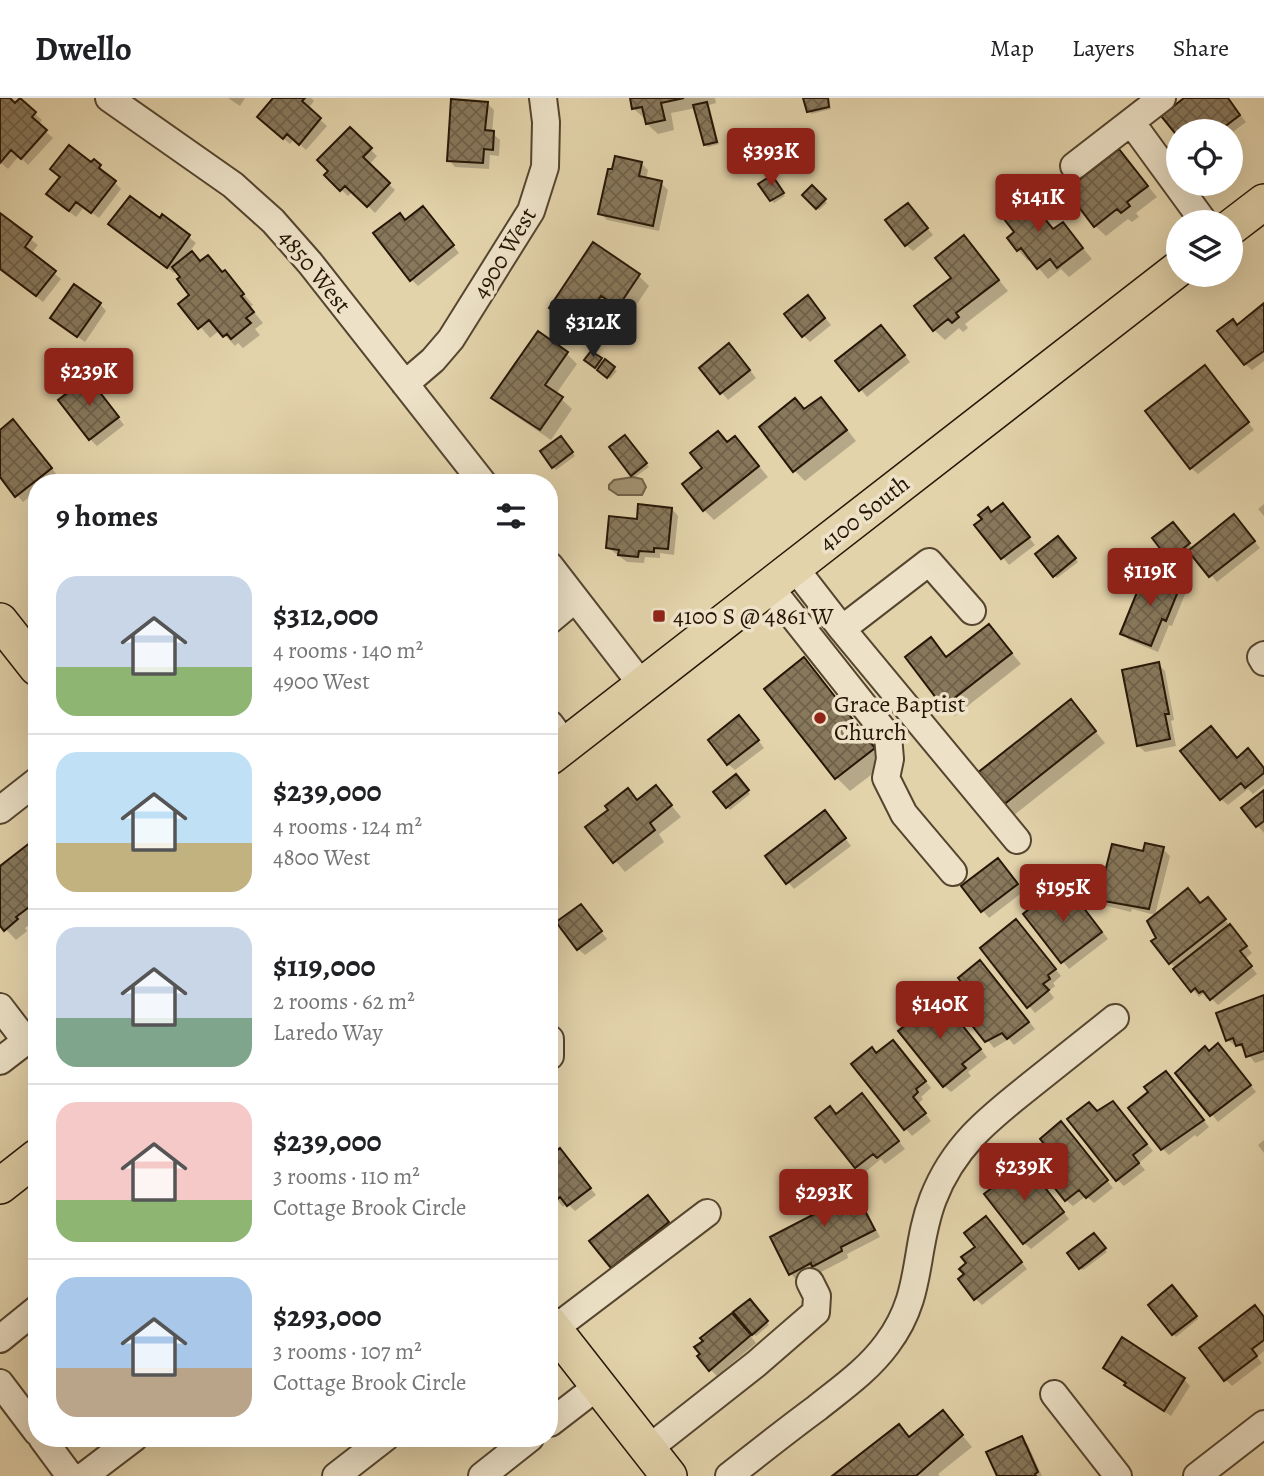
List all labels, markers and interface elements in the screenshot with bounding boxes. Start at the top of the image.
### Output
text: Dwello [35,26,132,71]
text: Map [990,32,1034,64]
text: Layers [1072,32,1135,64]
text: Share [1173,32,1229,64]
map controls [1166,119,1243,287]
button: locate [1166,119,1243,196]
pin: $393K [722,129,820,188]
text: $393K [743,135,799,166]
pin: $141K [989,174,1087,234]
text: $141K [1011,181,1065,212]
street label: 4900 West [464,201,544,305]
button: layers [1166,210,1243,287]
street label: 4850 West [271,222,359,320]
pin: $312K [544,300,642,359]
text: $312K [565,306,621,337]
pin: $239K [40,348,138,408]
text: $239K [60,355,118,386]
street label: 4100 South [812,467,916,559]
text: 9 homes [56,496,158,536]
icon: filters [492,497,530,535]
pin: $119K [1101,548,1199,608]
text: $119K [1124,555,1176,586]
text: $312,000 [273,595,378,635]
place label: 4100 S @ 4861 W [673,600,834,632]
icon: home [112,604,196,688]
marker: 4100 S @ 4861 W [651,608,667,624]
text: 4 rooms · 140 m² [273,635,423,666]
text: 4900 West [273,666,370,697]
place label: Grace Baptist Church [834,688,966,748]
marker: Grace Baptist Church [812,710,828,726]
text: $239,000 [273,771,382,811]
icon: home [112,780,196,864]
text: 4 rooms · 124 m² [273,811,422,842]
text: 4800 West [273,842,371,873]
pin: $195K [1014,864,1112,924]
text: $195K [1036,871,1090,902]
text: $119,000 [273,946,376,986]
icon: home [112,955,196,1039]
pin: $140K [891,982,989,1041]
text: 2 rooms · 62 m² [273,986,415,1017]
text: $140K [912,988,968,1019]
text: Laredo Way [273,1017,383,1048]
text: $239,000 [273,1121,382,1161]
icon: home [112,1130,196,1214]
pin: $239K [975,1144,1073,1203]
text: $239K [995,1150,1053,1181]
text: 3 rooms · 110 m² [273,1161,420,1192]
pin: $293K [775,1170,873,1229]
text: $293K [795,1176,853,1207]
text: Cottage Brook Circle [273,1192,466,1223]
text: $293,000 [273,1296,382,1336]
icon: home [112,1305,196,1389]
text: 3 rooms · 107 m² [273,1336,422,1367]
text: Cottage Brook Circle [273,1367,466,1398]

